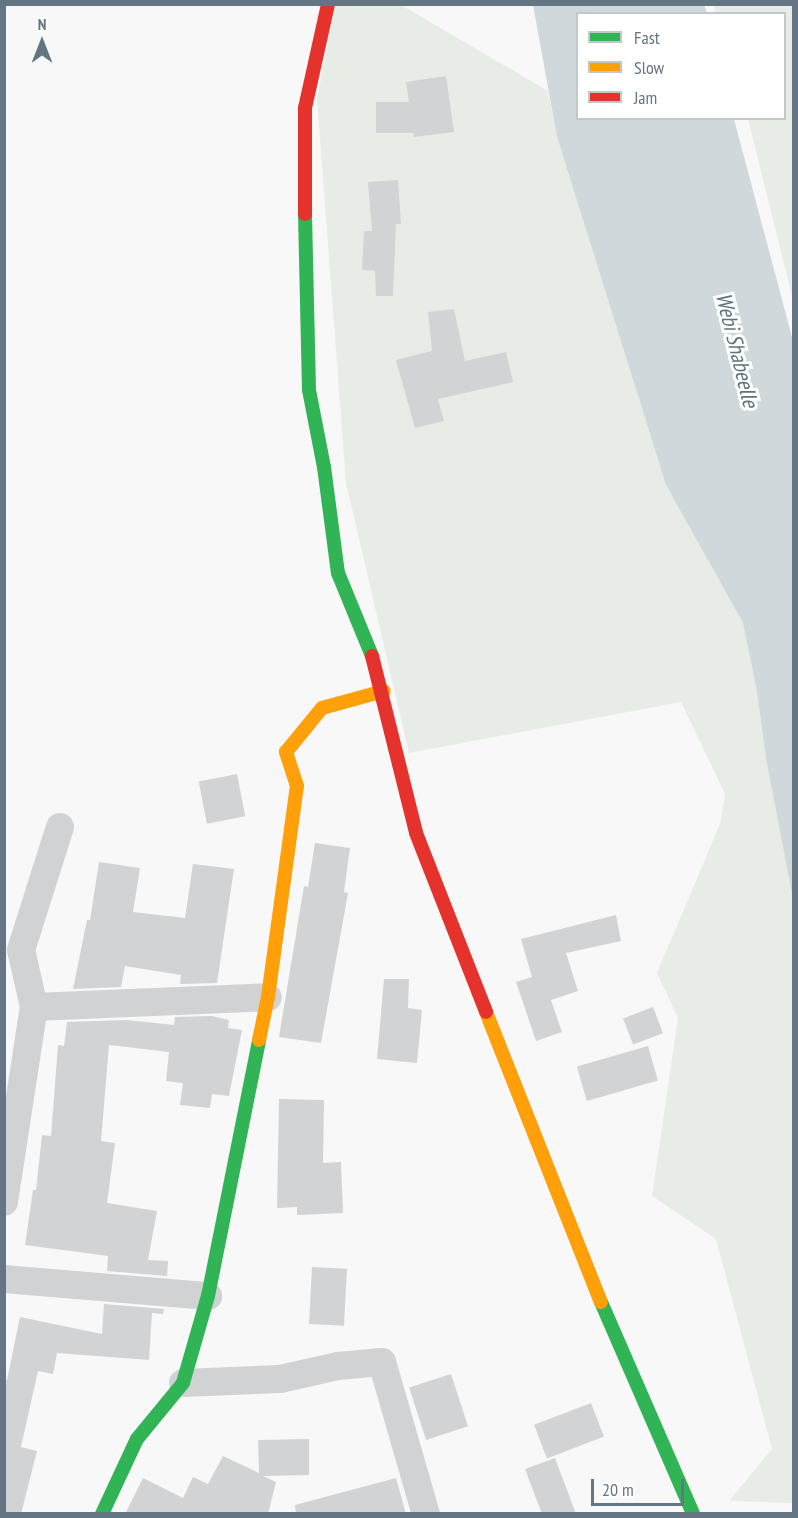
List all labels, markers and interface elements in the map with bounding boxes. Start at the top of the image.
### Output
north arrow [12,12,72,72]
legend [576,12,786,120]
text: N [38,14,46,34]
text: Fast [634,26,660,49]
text: Slow [634,56,664,79]
text: Jam [634,86,657,109]
water label: Webi Shabeelle [710,290,764,410]
scale bar [594,1467,687,1505]
text: 20 m [602,1478,634,1501]

